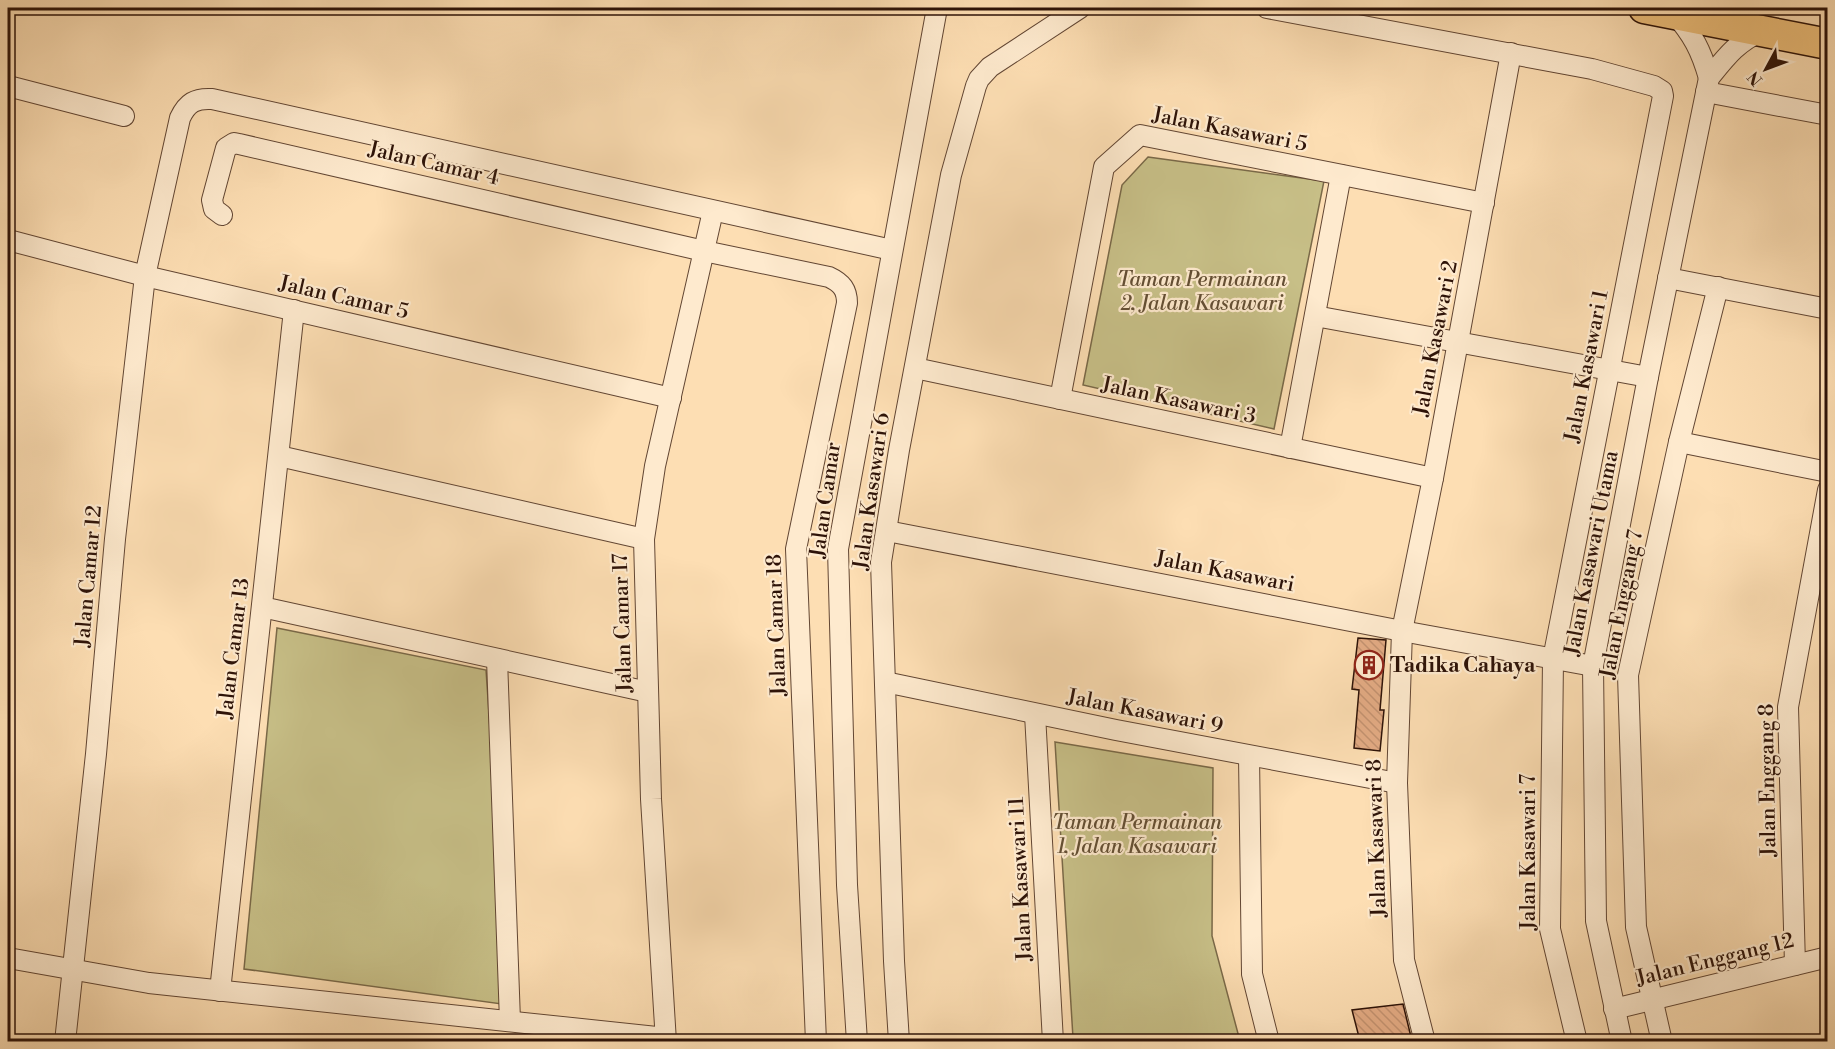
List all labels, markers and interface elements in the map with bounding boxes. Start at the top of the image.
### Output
north arrow [1736,39,1796,99]
text: N [1744,67,1767,90]
street label: Jalan Kasawari 5 [1149,102,1309,158]
street label: Jalan Camar 4 [365,136,502,192]
street label: Jalan Kasawari 2 [1408,258,1464,419]
park label: Taman Permainan 2, Jalan Kasawari [1117,267,1287,317]
street label: Jalan Camar 5 [275,270,411,326]
street label: Jalan Kasawari 1 [1559,288,1615,446]
street label: Jalan Kasawari 3 [1098,372,1258,430]
street label: Jalan Kasawari 6 [848,411,896,572]
street label: Jalan Camar [805,441,847,561]
street label: Jalan Kasawari Utama [1559,448,1625,659]
street label: Jalan Camar 12 [70,504,108,649]
street label: Jalan Enggang 7 [1595,527,1649,682]
street label: Jalan Kasawari [1152,546,1297,598]
street label: Jalan Camar 17 [608,553,638,694]
street label: Jalan Camar 18 [762,553,793,697]
street label: Jalan Camar 13 [212,576,256,721]
building icon: Tadika Cahaya [1353,649,1385,681]
place label: Tadika Cahaya [1390,653,1536,679]
street label: Jalan Kasawari 9 [1064,684,1225,740]
street label: Jalan Enggang 8 [1754,703,1782,858]
street label: Jalan Kasawari 8 [1361,758,1393,919]
street label: Jalan Kasawari 7 [1516,773,1542,931]
street label: Jalan Kasawari 11 [1004,796,1038,963]
park label: Taman Permainan 1, Jalan Kasawari [1052,810,1222,860]
street label: Jalan Enggang 12 [1633,928,1797,992]

